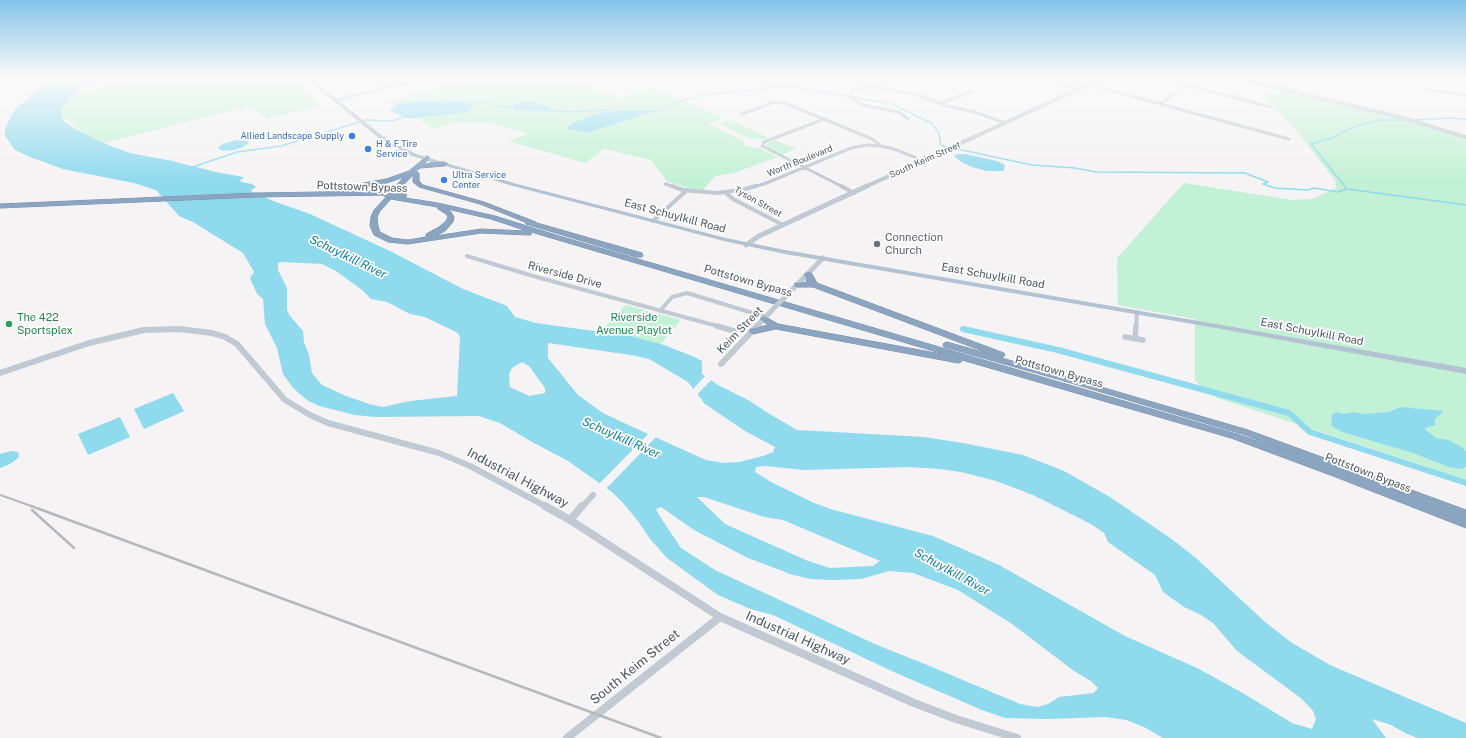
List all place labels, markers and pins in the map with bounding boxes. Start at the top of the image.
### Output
place label: Allied Landscape Supply [240,131,344,141]
marker: Allied Landscape Supply [347,131,357,141]
place label: H & F Tire Service [376,139,417,160]
marker: H & F Tire Service [363,144,373,154]
place label: Ultra Service Center [452,170,506,191]
marker: Ultra Service Center [439,175,449,185]
place label: Connection Church [885,231,943,257]
marker: Connection Church [872,239,882,249]
place label: The 422 Sportsplex [17,311,73,337]
marker: The 422 Sportsplex [4,319,14,329]

